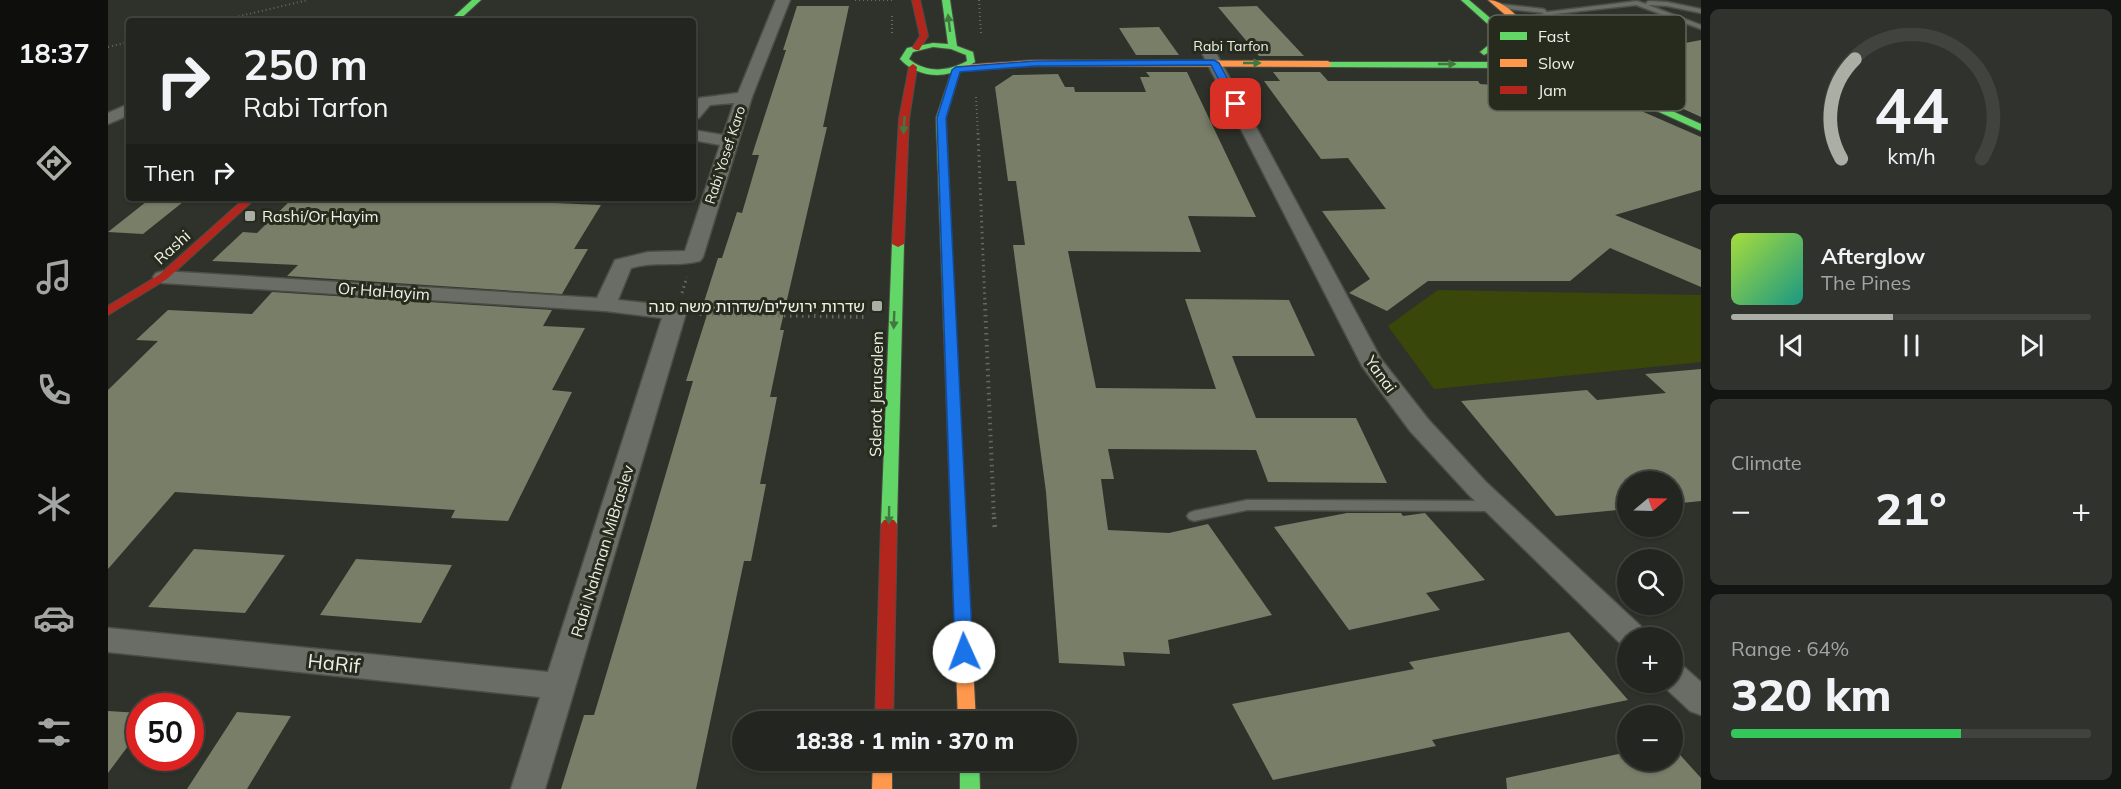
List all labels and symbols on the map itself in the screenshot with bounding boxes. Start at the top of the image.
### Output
one-way arrow [945,14,954,33]
legend [1488,15,1686,111]
text: Fast [1538,26,1570,46]
street label: Rabi Tarfon [1193,37,1269,55]
text: Slow [1538,53,1575,73]
one-way arrow [1243,58,1262,68]
one-way arrow [1438,60,1457,69]
pin [1210,78,1261,129]
text: Jam [1538,80,1567,100]
street label: Rabi Yosef Karo [701,104,749,206]
one-way arrow [899,116,908,135]
place label: Rashi/Or Hayim [262,206,379,226]
marker: Rashi/Or Hayim [243,209,257,223]
street label: Rashi [150,226,194,268]
street label: Or HaHayim [337,278,431,304]
place label: שדרות ירושלים/שדרות משה סנה [649,296,865,316]
marker: שדרות ירושלים/שדרות משה סנה [870,299,884,313]
one-way arrow [890,310,899,329]
street label: Sderot Jerusalem [865,331,887,457]
street label: Yanai [1360,351,1401,396]
street label: Rabi Nahman MiBraslev [566,462,638,639]
north arrow [1617,471,1683,537]
one-way arrow [885,505,894,524]
position arrow [932,620,996,684]
street label: HaRif [306,648,362,678]
speed limit sign: 50 [126,693,204,771]

